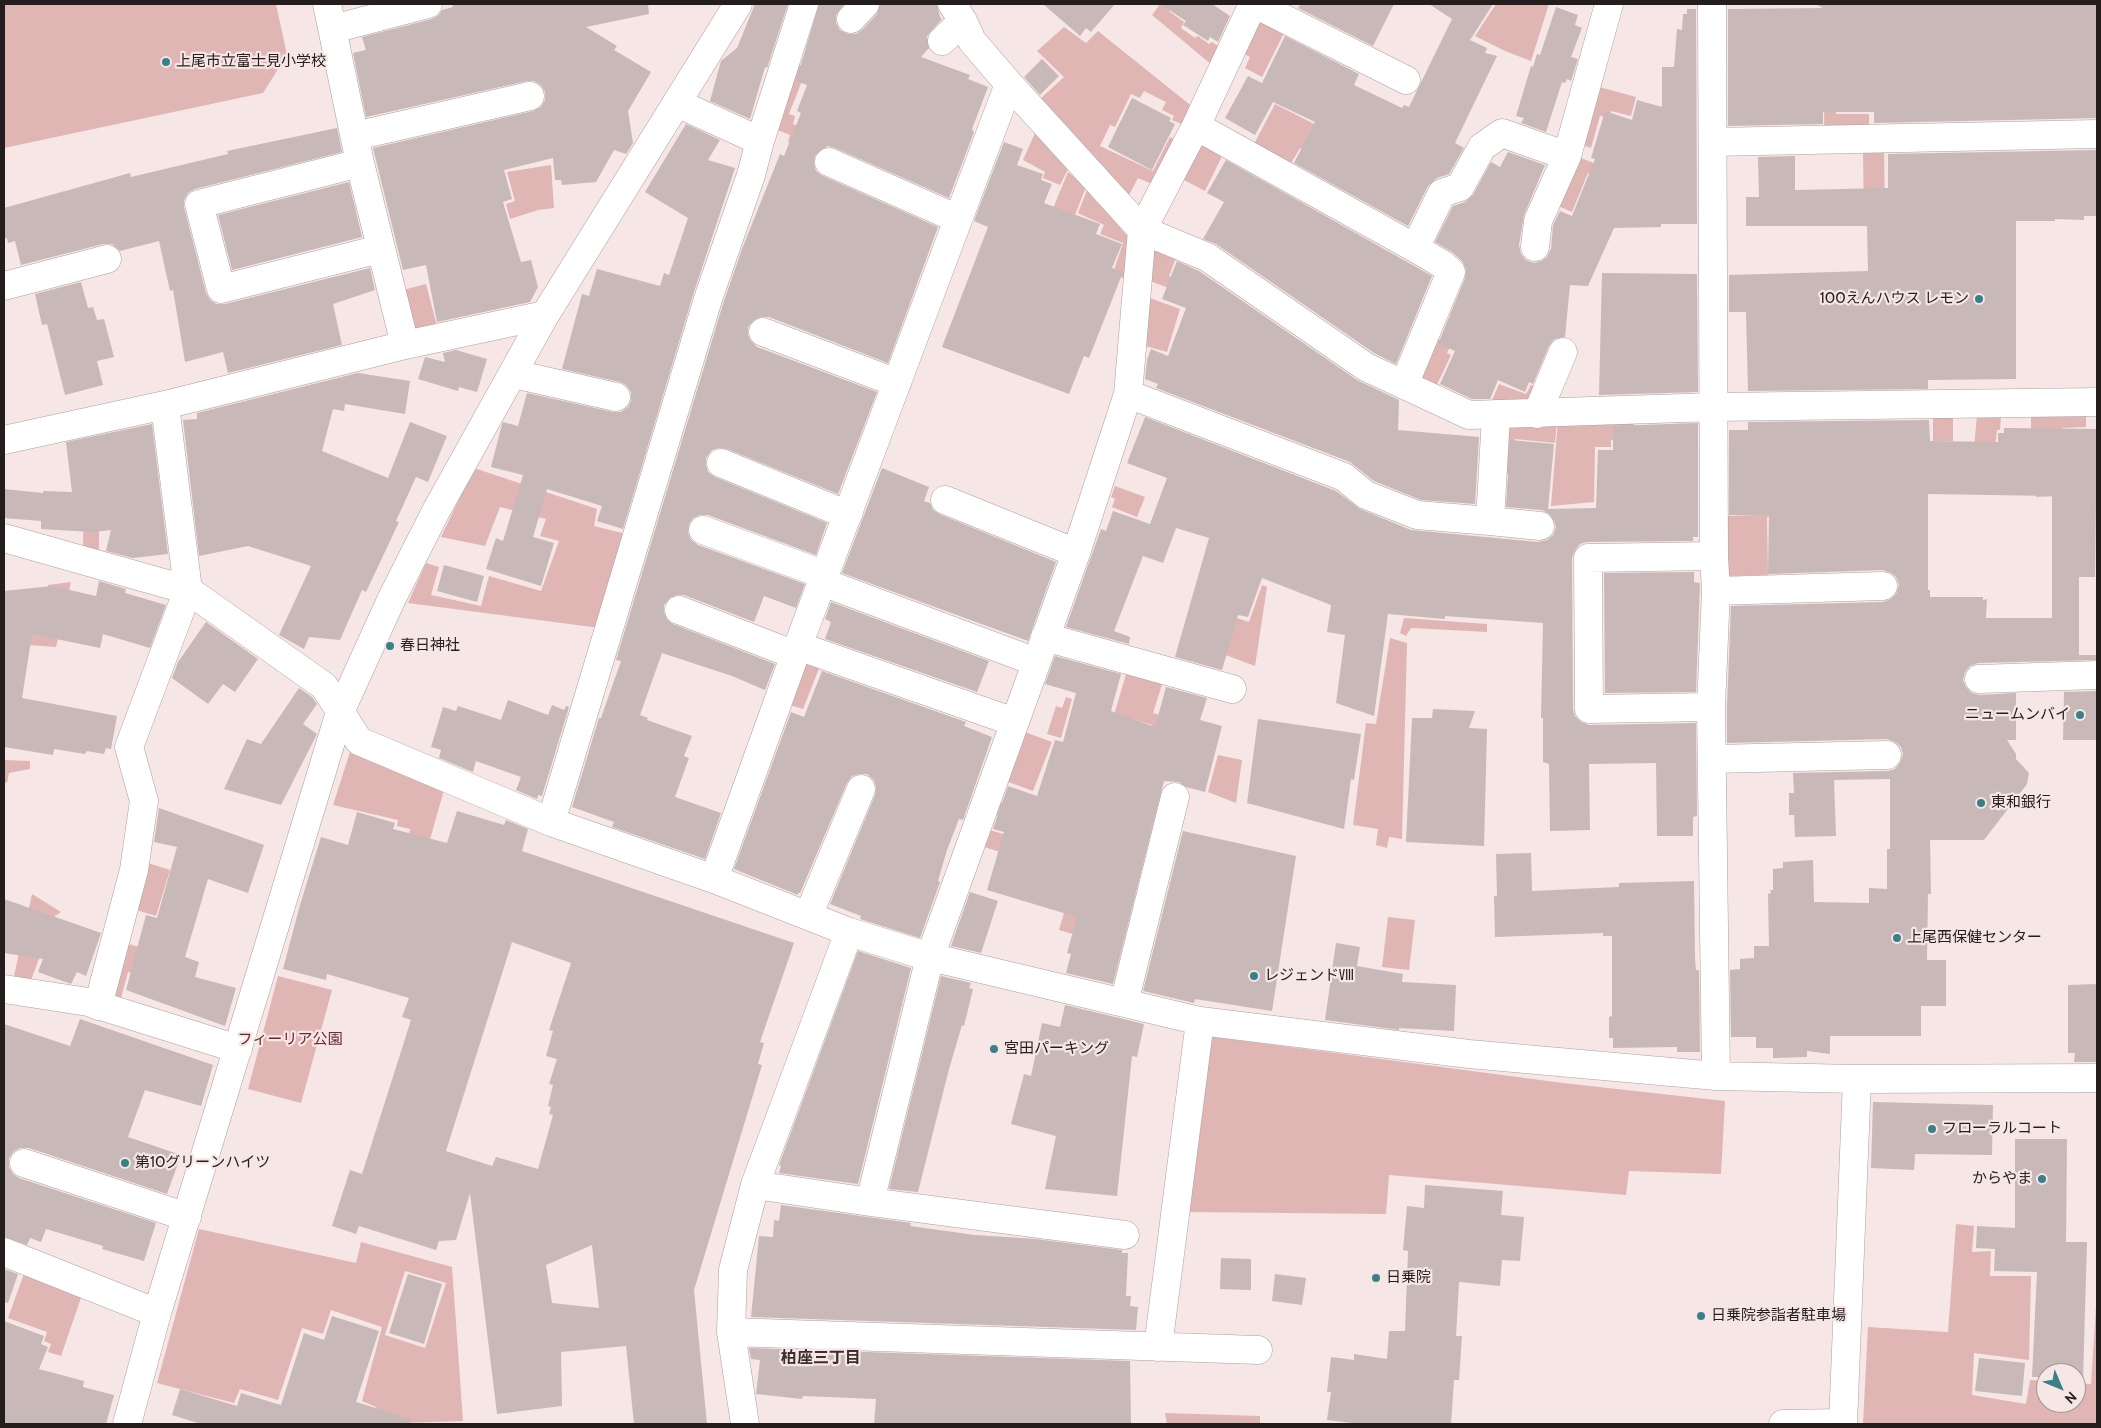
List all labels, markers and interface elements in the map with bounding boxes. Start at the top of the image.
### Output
place label: 上尾市立富士見小学校 [176,53,326,71]
marker: 上尾市立富士見小学校 [160,56,172,68]
place label: 100えんハウス レモン [1820,290,1969,308]
marker: 100えんハウス レモン [1973,293,1985,305]
place label: 春日神社 [400,637,460,655]
marker: 春日神社 [384,640,396,652]
place label: ニュームンバイ [1965,706,2070,724]
marker: ニュームンバイ [2074,709,2086,721]
place label: 東和銀行 [1991,794,2051,812]
marker: 東和銀行 [1975,797,1987,809]
place label: 上尾西保健センター [1907,929,2042,947]
marker: 上尾西保健センター [1891,932,1903,944]
place label: レジェンドⅧ [1264,967,1354,985]
marker: レジェンドⅧ [1248,970,1260,982]
park label: フィーリア公園 [238,1031,342,1049]
place label: 宮田パーキング [1004,1040,1109,1058]
marker: 宮田パーキング [988,1043,1000,1055]
place label: フローラルコート [1942,1120,2062,1138]
marker: フローラルコート [1926,1123,1938,1135]
place label: 第10グリーンハイツ [135,1154,270,1172]
marker: 第10グリーンハイツ [119,1157,131,1169]
place label: からやま [1972,1170,2032,1188]
marker: からやま [2036,1173,2048,1185]
place label: 日乗院 [1386,1269,1431,1287]
marker: 日乗院 [1370,1272,1382,1284]
place label: 日乗院参詣者駐車場 [1711,1307,1846,1325]
marker: 日乗院参詣者駐車場 [1695,1310,1707,1322]
district label: 柏座三丁目 [781,1348,861,1368]
north arrow [2036,1363,2086,1413]
text: N [2061,1388,2081,1408]

